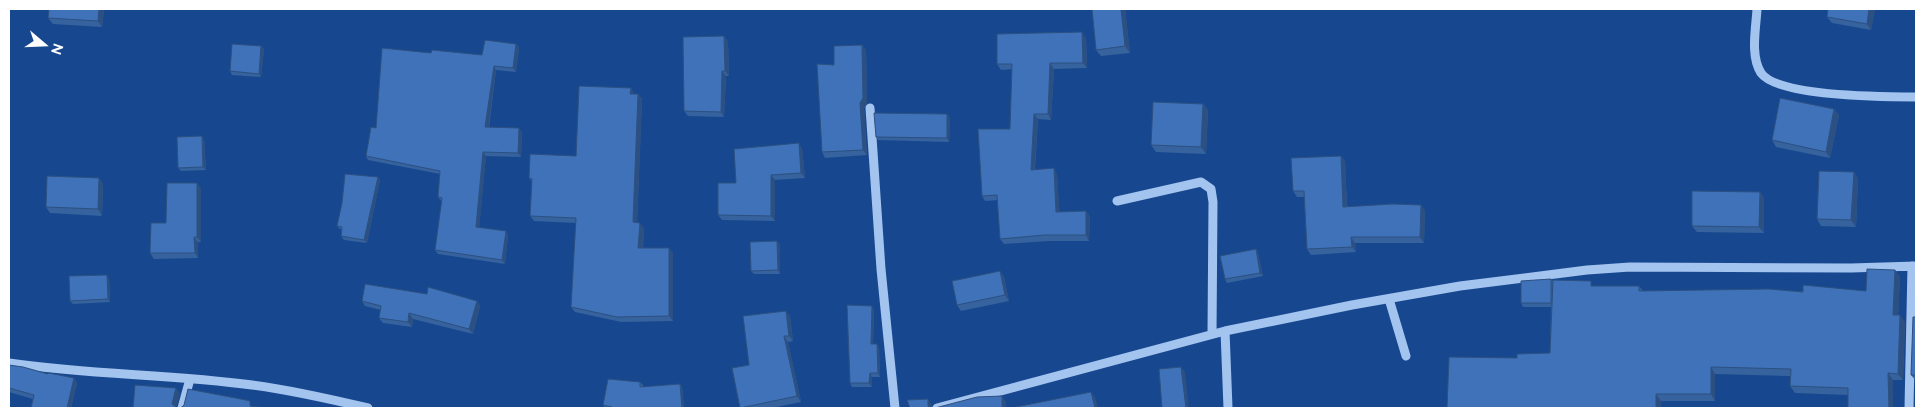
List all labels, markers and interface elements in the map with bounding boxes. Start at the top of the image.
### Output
north arrow [20,20,70,70]
text: N [48,42,67,57]

